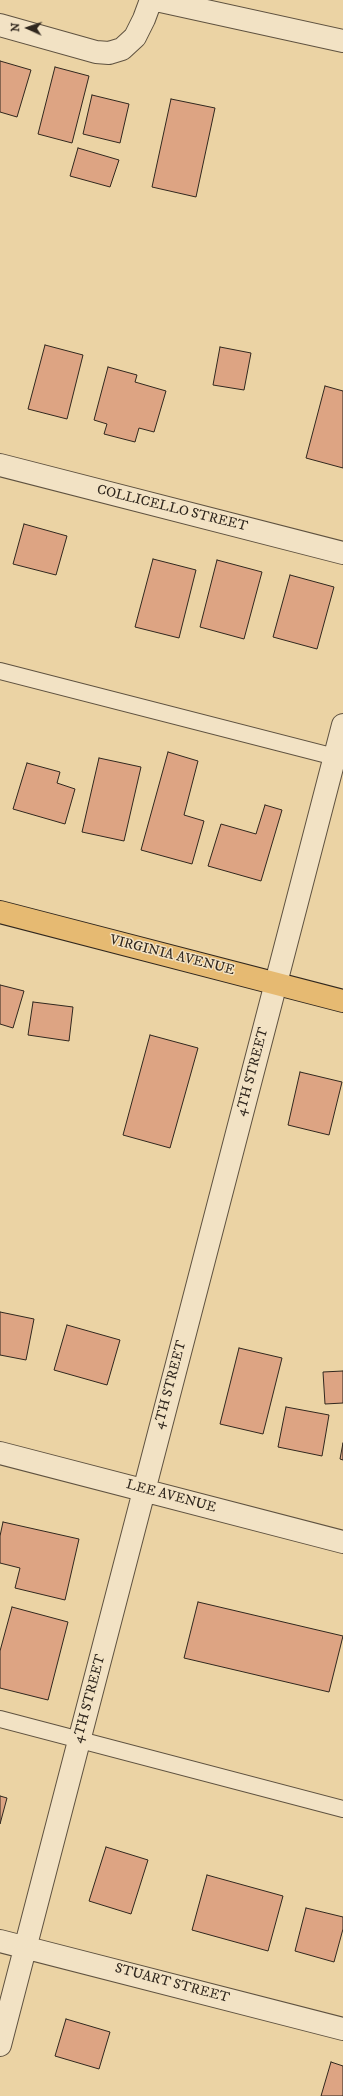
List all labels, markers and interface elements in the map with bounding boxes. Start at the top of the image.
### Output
north arrow [8,8,48,48]
text: N [9,22,23,32]
street label: COLLICELLO STREET [95,482,249,536]
street label: VIRGINIA AVENUE [108,932,236,980]
street label: 4TH STREET [233,1026,273,1118]
street label: 4TH STREET [151,1339,191,1431]
street label: LEE AVENUE [124,1477,218,1517]
street label: 4TH STREET [70,1653,110,1745]
street label: STUART STREET [113,1961,231,2007]

